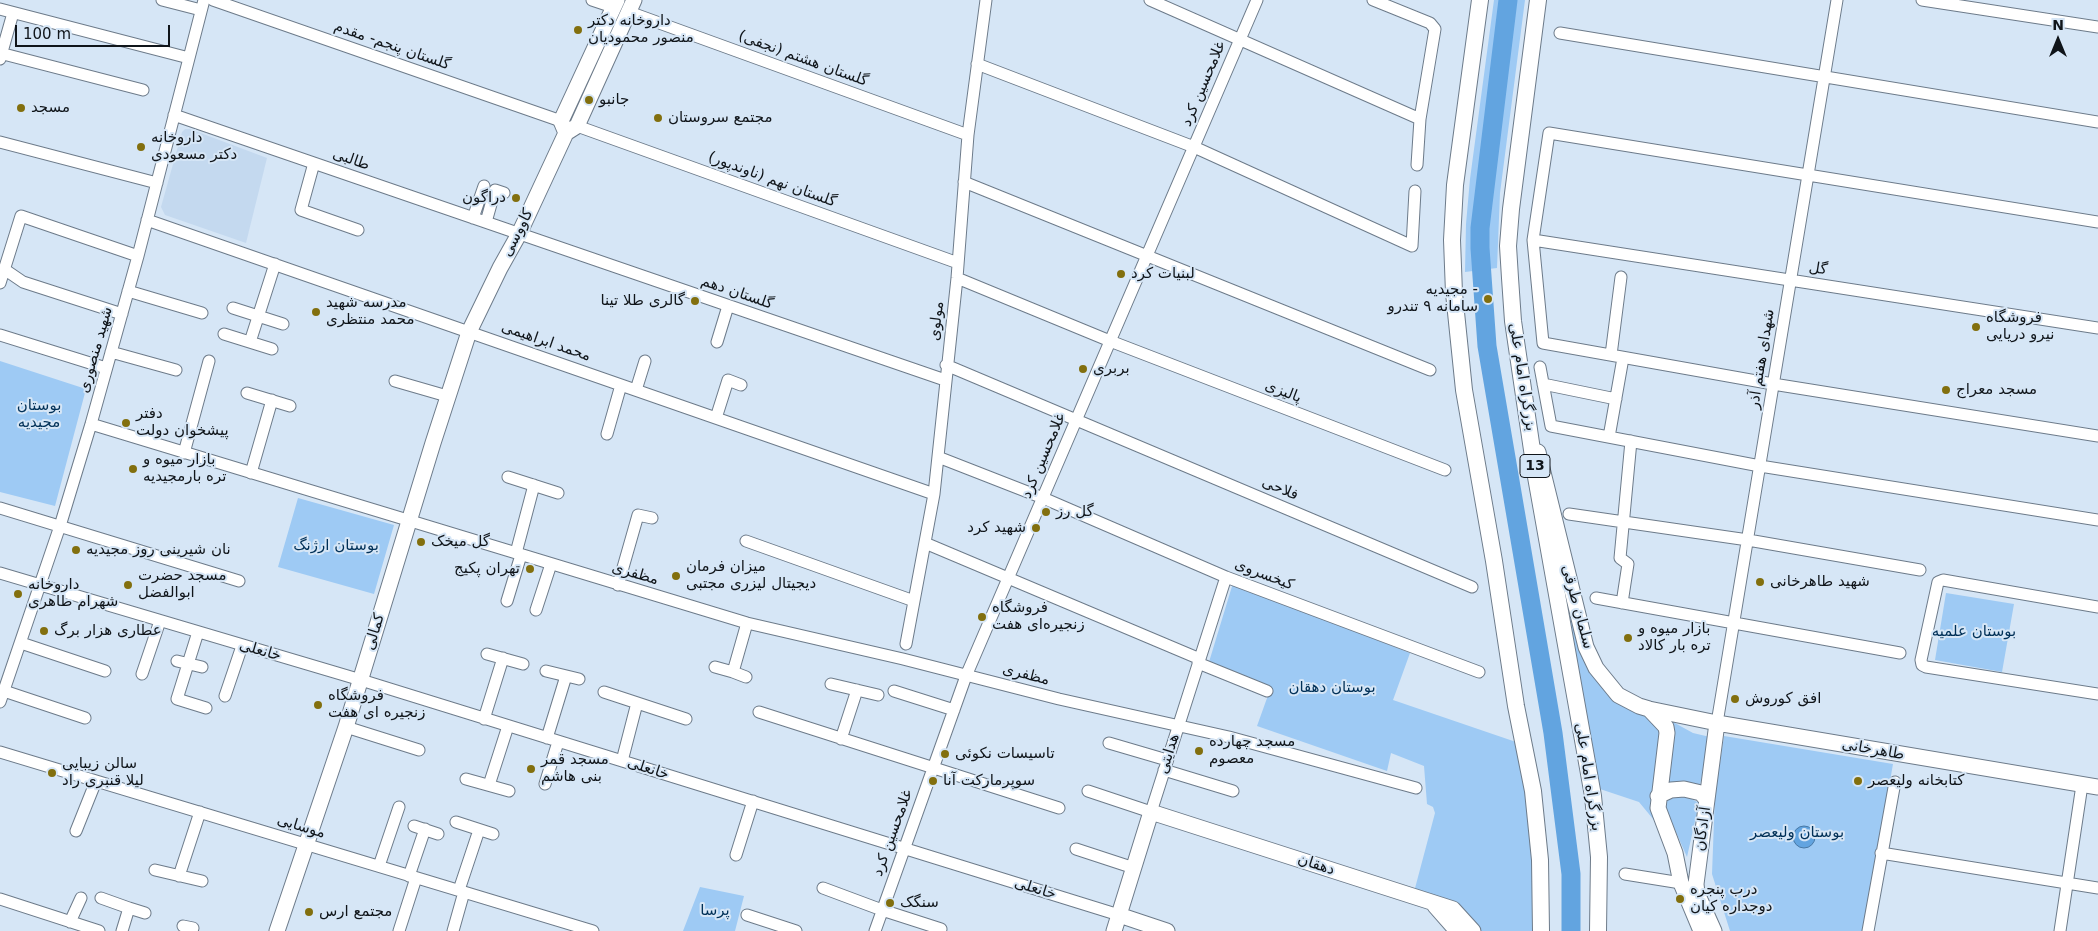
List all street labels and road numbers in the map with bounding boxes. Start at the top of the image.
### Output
street label: گلستان پنجم- مقدم [332,18,452,74]
street label: گلستان هشتم (نجفی) [736,27,870,91]
street label: غلامحسین کرد [1178,39,1230,129]
street label: طالبی [330,145,372,175]
street label: گلستان نهم (ناوندپور) [705,148,839,212]
street label: کاووسی [498,206,538,260]
street label: گل [1807,259,1829,279]
street label: گلستان دهم [699,272,775,314]
street label: مولوی [926,300,948,342]
street label: شهید منصوری [75,305,117,395]
street label: شهدای هفتم آذر [1745,308,1779,410]
street label: محمد ابراهیمی [499,318,593,366]
street label: بزرگراه امام علی [1505,322,1539,432]
street label: پالیزی [1262,377,1304,407]
street label: غلامحسین کرد [1018,411,1070,501]
road number: 13 [1520,454,1550,478]
street label: فلاحی [1259,473,1301,505]
street label: کیخسروی [1232,555,1296,595]
street label: مظفری [609,559,661,589]
street label: سلمان طرقی [1557,563,1597,651]
street label: کمالی [361,611,389,653]
street label: خانعلی [237,636,283,666]
street label: مظفری [1001,660,1051,690]
street label: بزرگراه امام علی [1571,722,1605,832]
street label: هدایتی [1154,732,1184,776]
street label: طاهرخانی [1840,736,1906,764]
street label: خانعلی [625,754,671,784]
street label: غلامحسین کرد [869,787,917,879]
street label: آزادگان [1691,805,1715,853]
street label: موسایی [275,811,327,843]
street label: دهقان [1295,851,1337,879]
street label: خانعلی [1012,874,1058,904]

